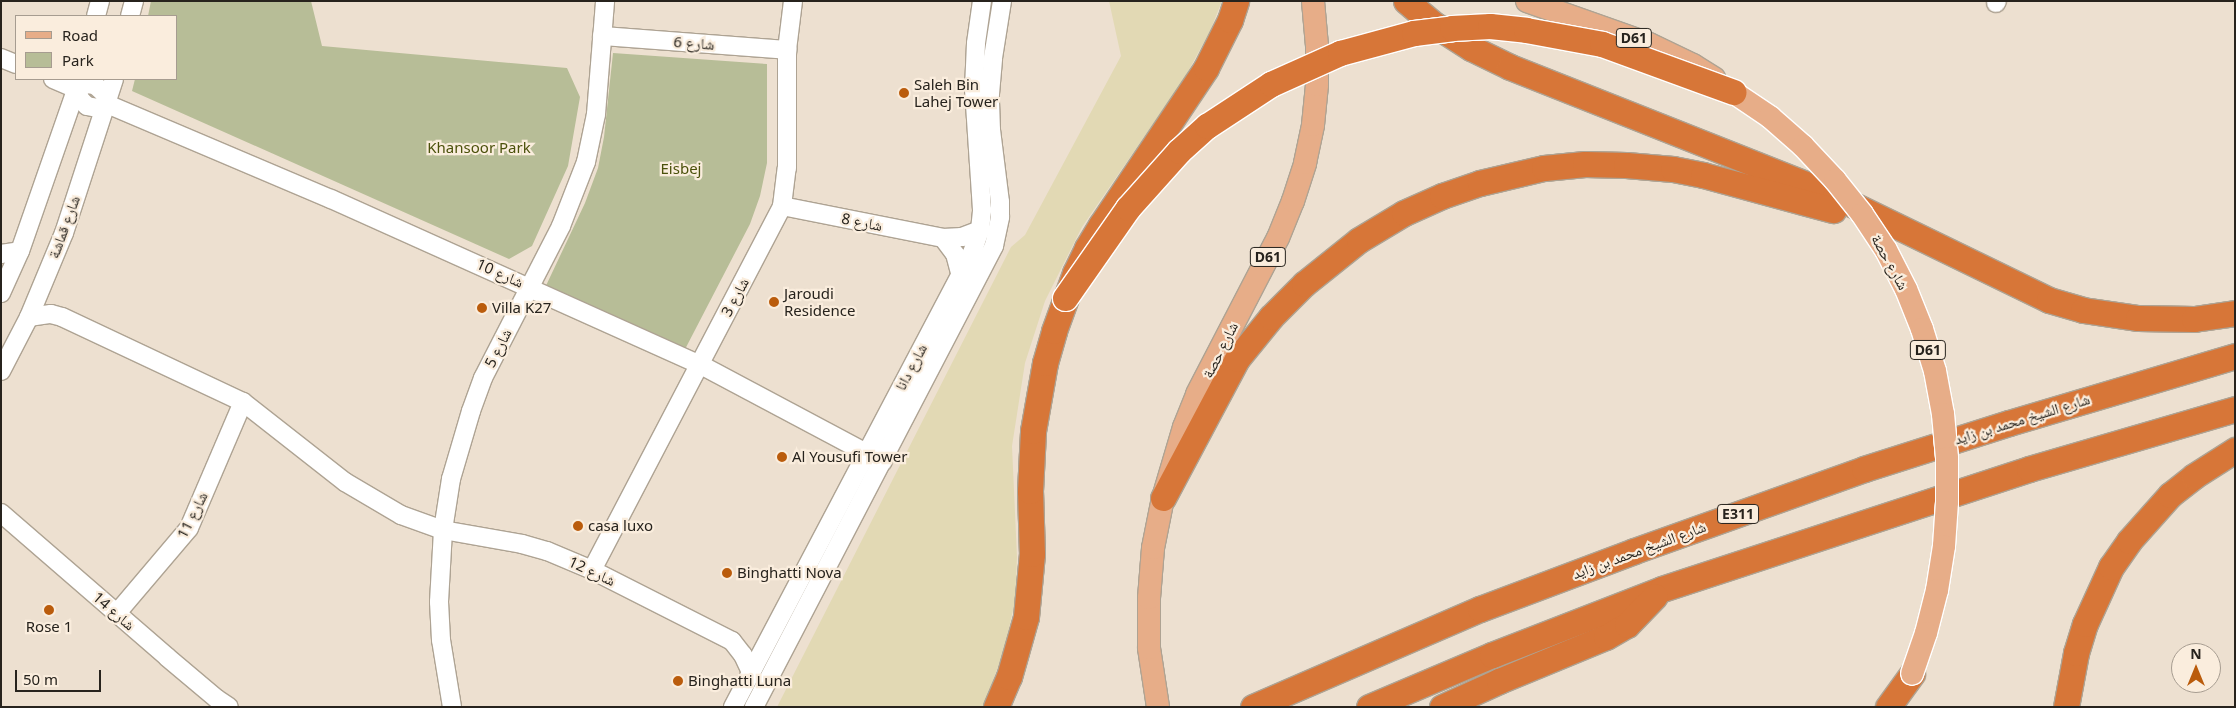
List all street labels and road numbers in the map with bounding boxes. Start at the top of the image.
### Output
road number: D61 [1615,26,1653,49]
street label: شارع 6 [673,33,715,53]
street label: شارع قماشة [44,193,84,261]
street label: شارع 8 [840,209,884,235]
street label: شارع حصة [1867,231,1913,293]
road number: D61 [1249,246,1287,268]
street label: شارع 10 [474,255,526,291]
street label: شارع 3 [717,275,753,319]
street label: شارع حصة [1198,319,1242,381]
street label: شارع 5 [481,326,515,370]
road number: D61 [1909,338,1947,362]
street label: شارع دانا [891,341,931,393]
street label: شارع الشيخ محمد بن زايد [1952,390,2092,448]
street label: شارع 11 [173,489,211,541]
road number: E311 [1717,502,1759,526]
street label: شارع الشيخ محمد بن زايد [1570,517,1708,583]
street label: شارع 12 [566,552,618,590]
street label: شارع 14 [89,588,139,634]

